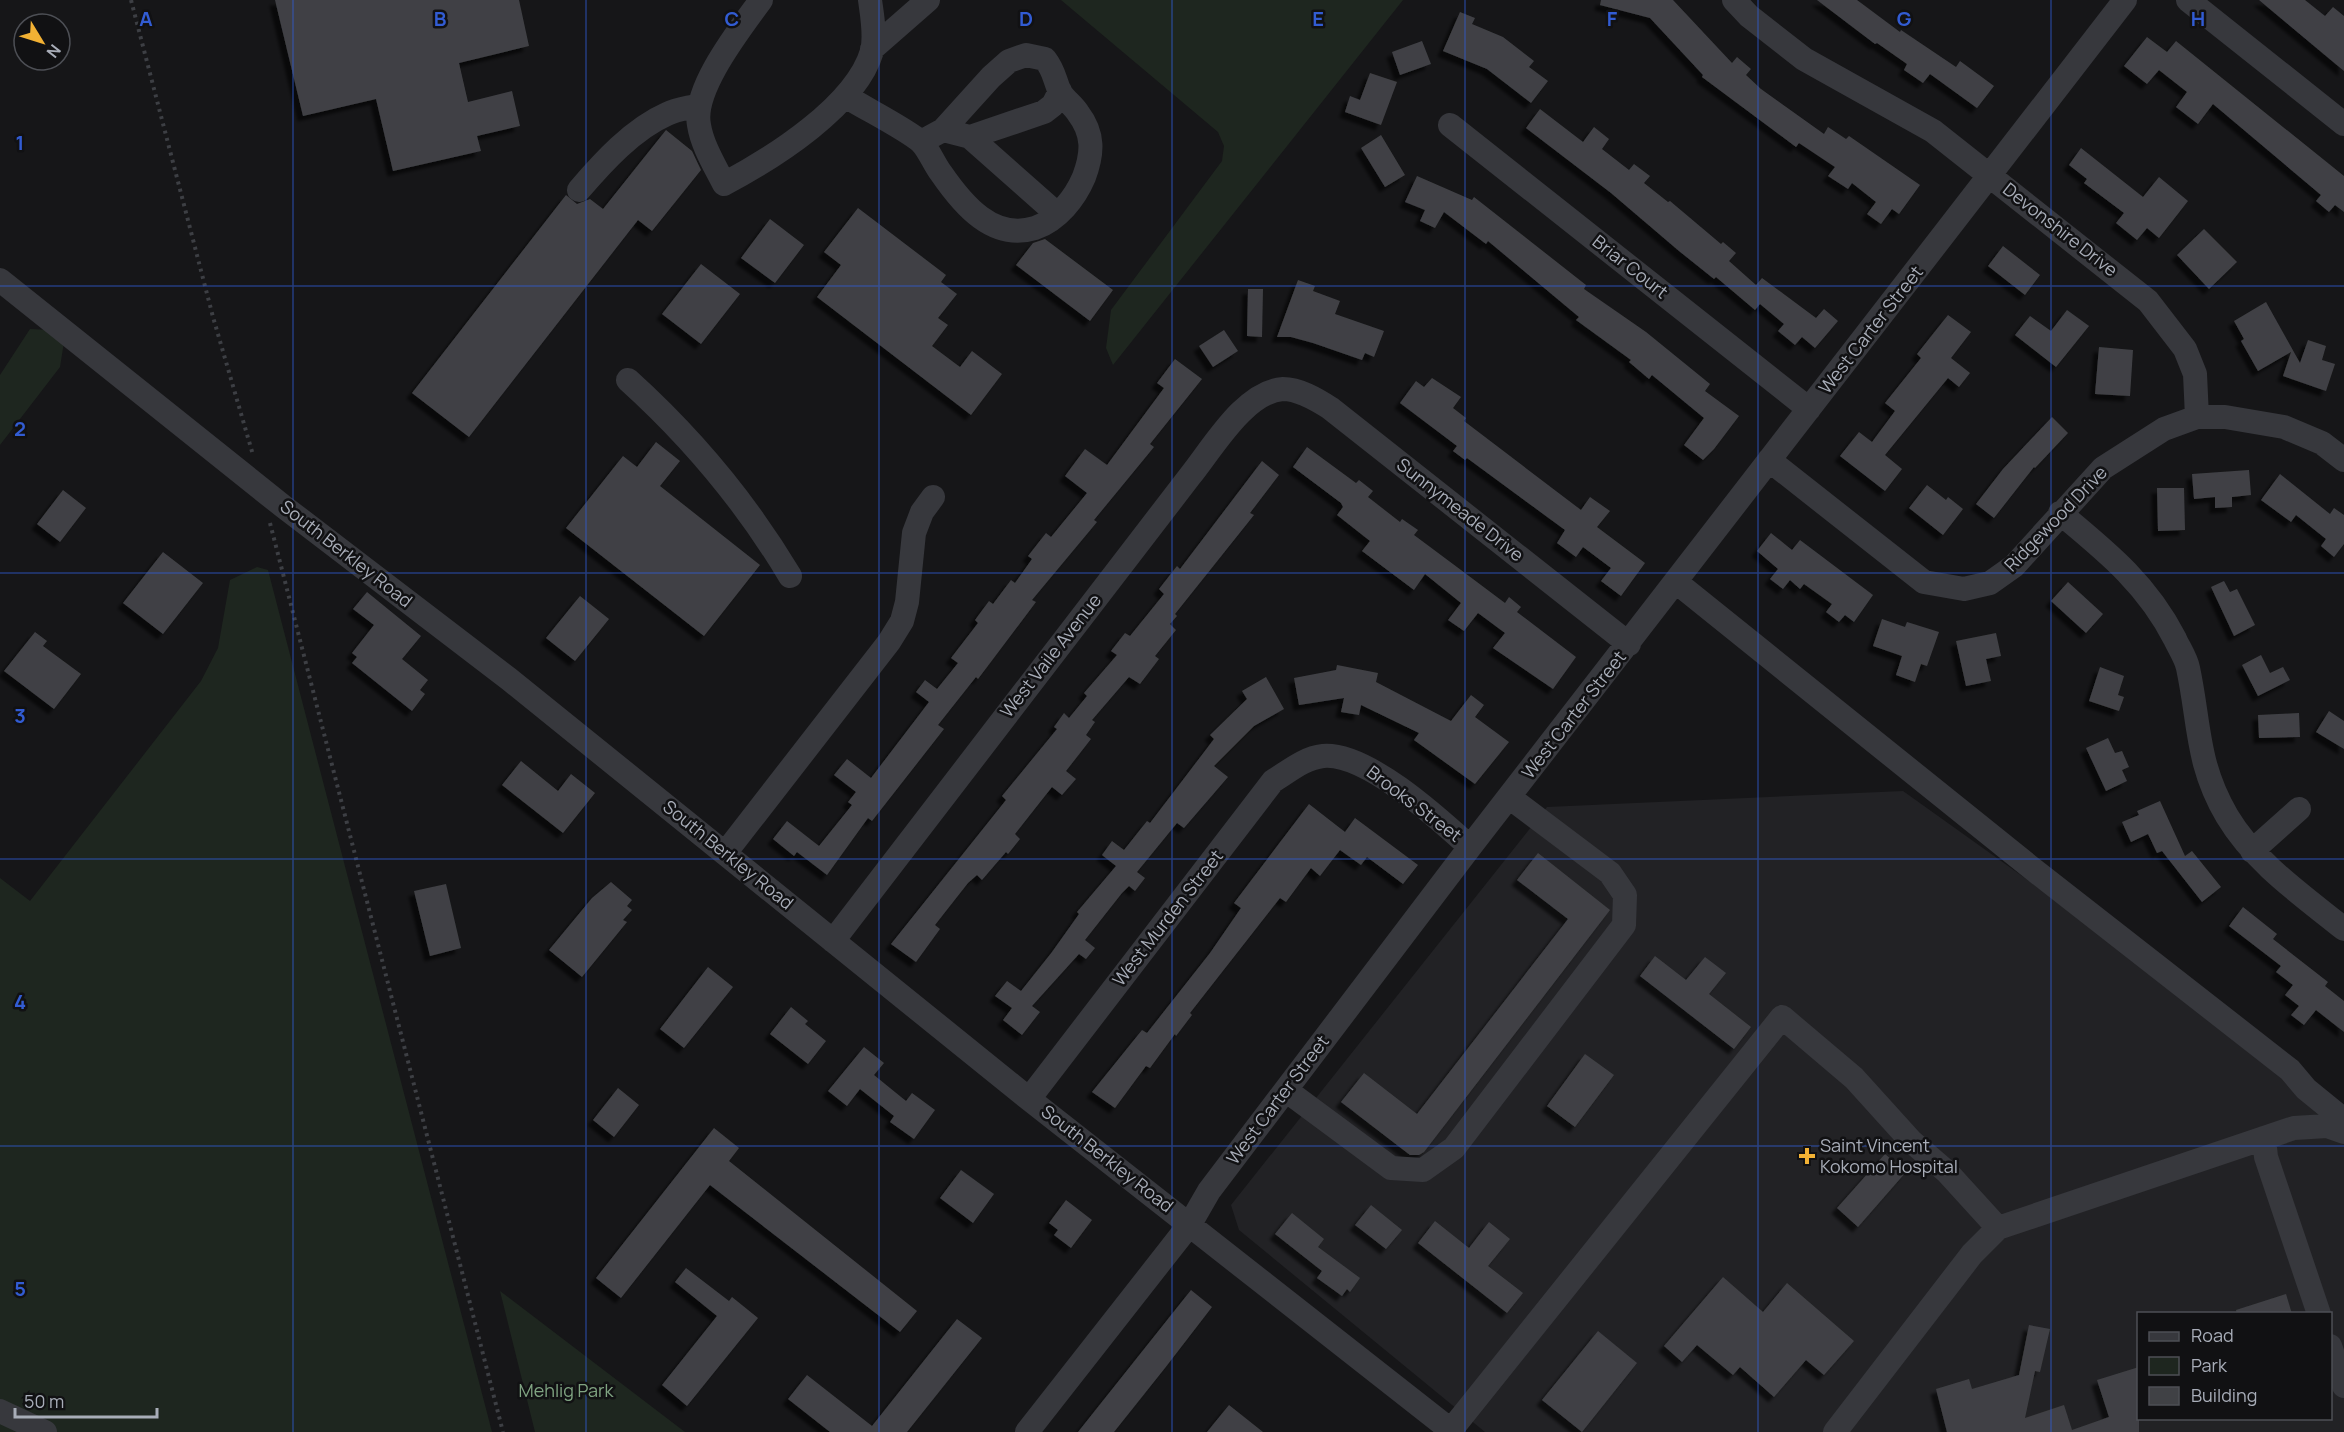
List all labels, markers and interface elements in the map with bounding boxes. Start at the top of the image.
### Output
text: A [139,5,153,32]
text: B [434,5,447,32]
text: C [725,5,739,32]
text: D [1019,5,1033,32]
text: E [1312,5,1324,32]
text: F [1607,5,1618,32]
text: G [1897,5,1912,32]
text: H [2191,5,2205,32]
north arrow [12,12,72,72]
text: N [42,40,66,63]
text: 1 [16,129,24,156]
street label: Devonshire Drive [1998,177,2123,282]
street label: Briar Court [1588,229,1673,303]
street label: West Carter Street [1813,260,1928,398]
text: 2 [14,415,26,442]
street label: Sunnymeade Drive [1392,452,1529,566]
street label: Ridgewood Drive [1999,460,2112,576]
street label: South Berkley Road [276,494,418,612]
street label: West Vaile Avenue [994,589,1106,722]
street label: West Carter Street [1516,645,1631,783]
text: 3 [14,702,26,729]
street label: Brooks Street [1362,760,1467,847]
street label: South Berkley Road [658,794,799,914]
street label: West Murden Street [1106,844,1228,990]
text: 4 [14,988,26,1015]
street label: West Carter Street [1221,1030,1334,1169]
street label: South Berkley Road [1037,1099,1179,1217]
place label: Saint Vincent Kokomo Hospital [1820,1133,1958,1178]
marker: Saint Vincent Kokomo Hospital [1798,1147,1816,1165]
text: 5 [14,1275,26,1302]
legend [2137,1312,2332,1420]
text: Road [2191,1323,2234,1347]
text: Park [2191,1353,2228,1377]
park label: Mehlig Park [519,1378,615,1402]
scale bar [15,1381,158,1419]
text: Building [2191,1383,2257,1407]
text: 50 m [24,1389,64,1413]

